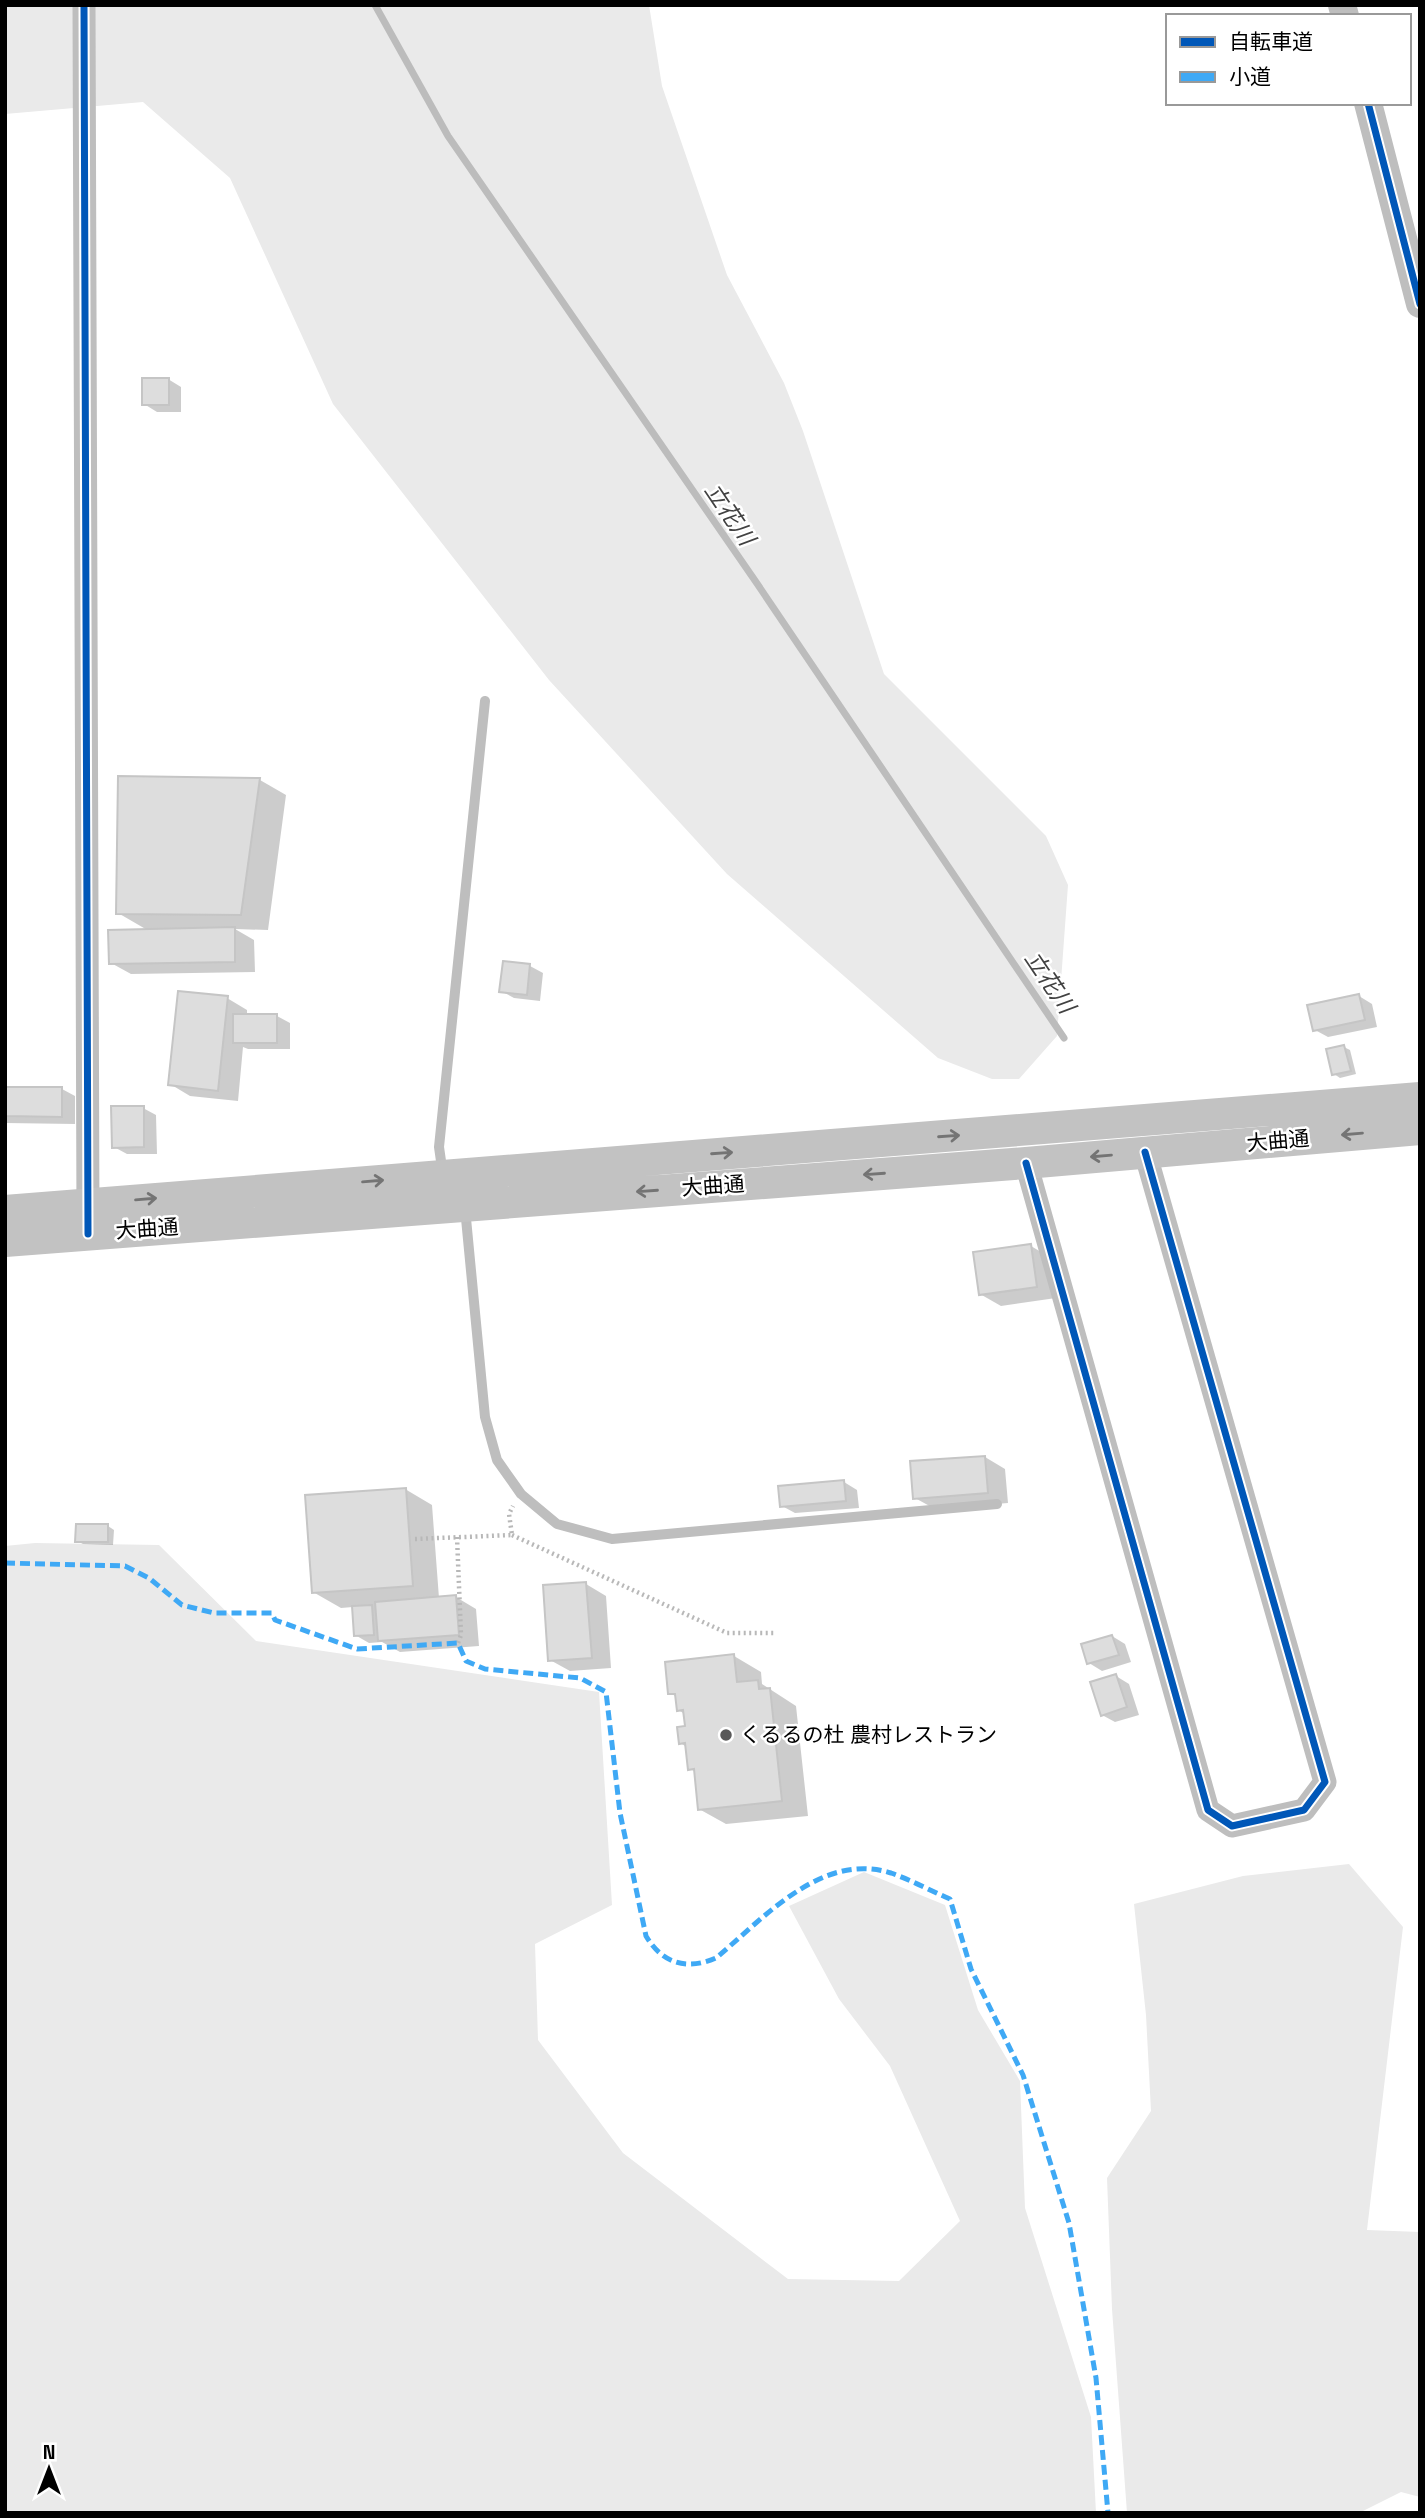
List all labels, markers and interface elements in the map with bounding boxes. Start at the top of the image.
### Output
legend [1166,14,1411,105]
text: 自転車道 [1229,28,1313,55]
text: 小道 [1229,63,1271,90]
water label: 立花川 [698,477,763,553]
water label: 立花川 [1018,945,1083,1021]
street label: 大曲通 [1245,1124,1311,1157]
one-way arrow [1341,1128,1364,1141]
one-way arrow [937,1129,960,1142]
one-way arrow [710,1147,733,1160]
one-way arrow [1090,1150,1112,1163]
one-way arrow [863,1168,886,1181]
street label: 大曲通 [681,1170,745,1201]
one-way arrow [361,1174,384,1187]
one-way arrow [636,1185,659,1198]
one-way arrow [135,1192,157,1205]
street label: 大曲通 [115,1213,179,1244]
place label: くるるの杜 農村レストラン [740,1721,997,1748]
marker: くるるの杜 農村レストラン [718,1727,734,1743]
north arrow [14,2434,84,2504]
text: N [43,2440,55,2465]

